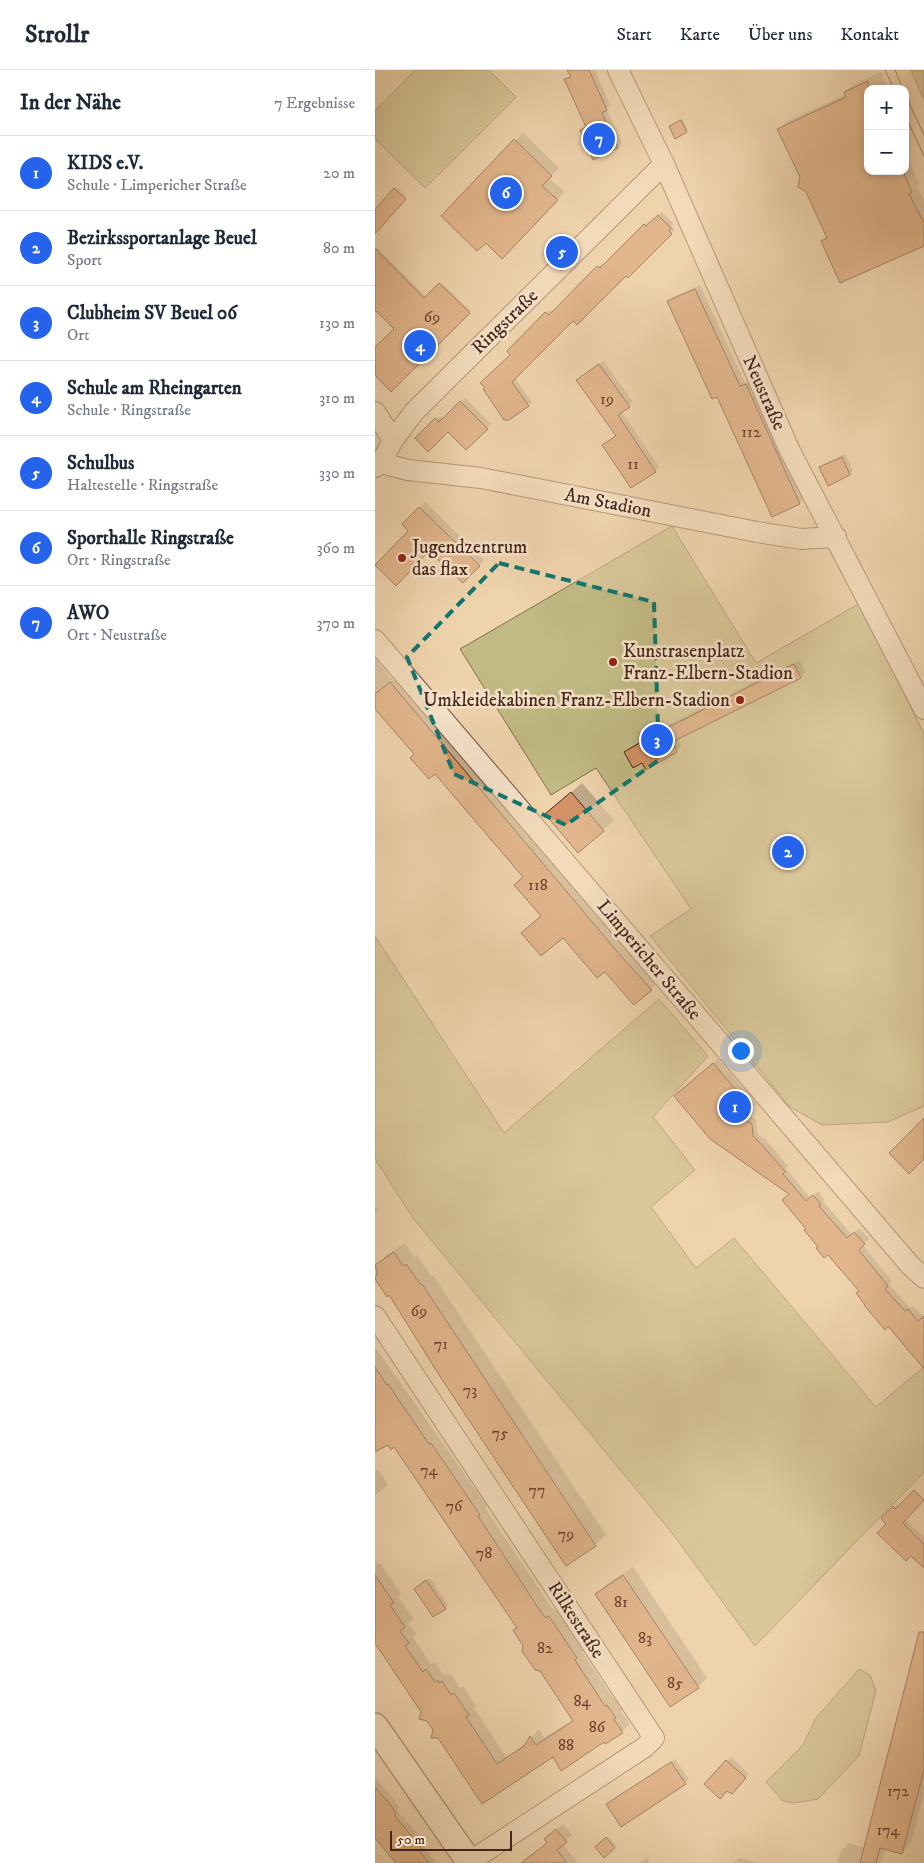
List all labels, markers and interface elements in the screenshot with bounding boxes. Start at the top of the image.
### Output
text: Strollr [25,20,89,50]
text: Start [616,24,652,46]
text: Karte [680,24,720,46]
text: Über uns [748,24,812,46]
text: Kontakt [840,24,899,46]
map controls [864,85,909,175]
button: + [864,85,909,130]
text: In der Nähe [20,90,121,116]
text: 7 Ergebnisse [274,93,355,113]
pin: 7 [583,120,615,158]
button: − [864,130,909,175]
text: KIDS e.V. [67,152,143,175]
text: 1 [33,163,39,183]
text: 20 m [323,163,355,183]
pin: 6 [490,174,522,212]
text: Schule · Limpericher Straße [67,175,247,195]
text: Bezirkssportanlage Beuel [67,227,257,250]
pin: 5 [546,233,578,271]
text: 2 [32,238,40,258]
text: 80 m [323,238,355,258]
text: Sport [67,250,102,270]
street label: Ringstraße [467,285,543,359]
text: Clubheim SV Beuel 06 [67,302,237,325]
house number: 69 [424,307,440,327]
text: 3 [33,313,39,333]
text: 130 m [319,313,355,333]
text: Ort [67,325,89,345]
pin: 4 [404,327,436,365]
street label: Neustraße [737,352,791,434]
text: Schule am Rheingarten [67,377,242,400]
text: 4 [31,388,41,408]
text: 310 m [319,388,355,408]
house number: 19 [600,389,614,409]
text: Schule · Ringstraße [67,400,191,420]
house number: 112 [741,422,761,442]
text: Schulbus [67,452,134,475]
house number: 11 [627,454,639,474]
text: 5 [32,463,40,483]
text: 330 m [319,463,355,483]
text: Haltestelle · Ringstraße [67,475,218,495]
street label: Am Stadion [563,483,654,523]
text: Sporthalle Ringstraße [67,527,234,550]
place label: Jugendzentrum das flax [410,536,527,581]
text: 6 [32,538,40,558]
text: 360 m [317,538,355,558]
text: Ort · Ringstraße [67,550,171,570]
marker: Jugendzentrum das flax [396,552,408,564]
text: AWO [67,602,109,625]
text: 7 [32,613,40,633]
text: 370 m [317,613,355,633]
text: Ort · Neustraße [67,625,167,645]
place label: Kunstrasenplatz Franz-Elbern-Stadion [623,640,793,685]
marker: Kunstrasenplatz Franz-Elbern-Stadion [607,656,619,668]
place label: Umkleidekabinen Franz-Elbern-Stadion [423,689,730,712]
marker: Umkleidekabinen Franz-Elbern-Stadion [734,694,746,706]
pin: 3 [641,721,673,759]
pin: 2 [772,833,804,871]
house number: 118 [528,875,548,895]
street label: Limpericher Straße [592,895,706,1025]
your location [728,1038,754,1064]
pin: 1 [719,1088,751,1126]
house number: 69 [411,1301,427,1321]
house number: 71 [434,1334,448,1354]
house number: 73 [463,1380,477,1400]
house number: 75 [492,1423,508,1443]
house number: 74 [420,1460,438,1480]
house number: 77 [529,1480,545,1500]
house number: 76 [446,1496,463,1516]
house number: 79 [558,1524,574,1544]
house number: 78 [476,1543,492,1563]
street label: Rilkestraße [543,1577,609,1663]
house number: 81 [614,1592,628,1612]
house number: 83 [638,1628,652,1648]
house number: 82 [537,1638,553,1658]
house number: 85 [667,1673,683,1693]
house number: 84 [573,1691,591,1711]
house number: 86 [589,1717,606,1737]
house number: 88 [558,1735,574,1755]
house number: 172 [887,1781,909,1801]
house number: 174 [876,1820,900,1840]
scale bar [390,1828,513,1851]
text: 50 m [397,1831,425,1849]

